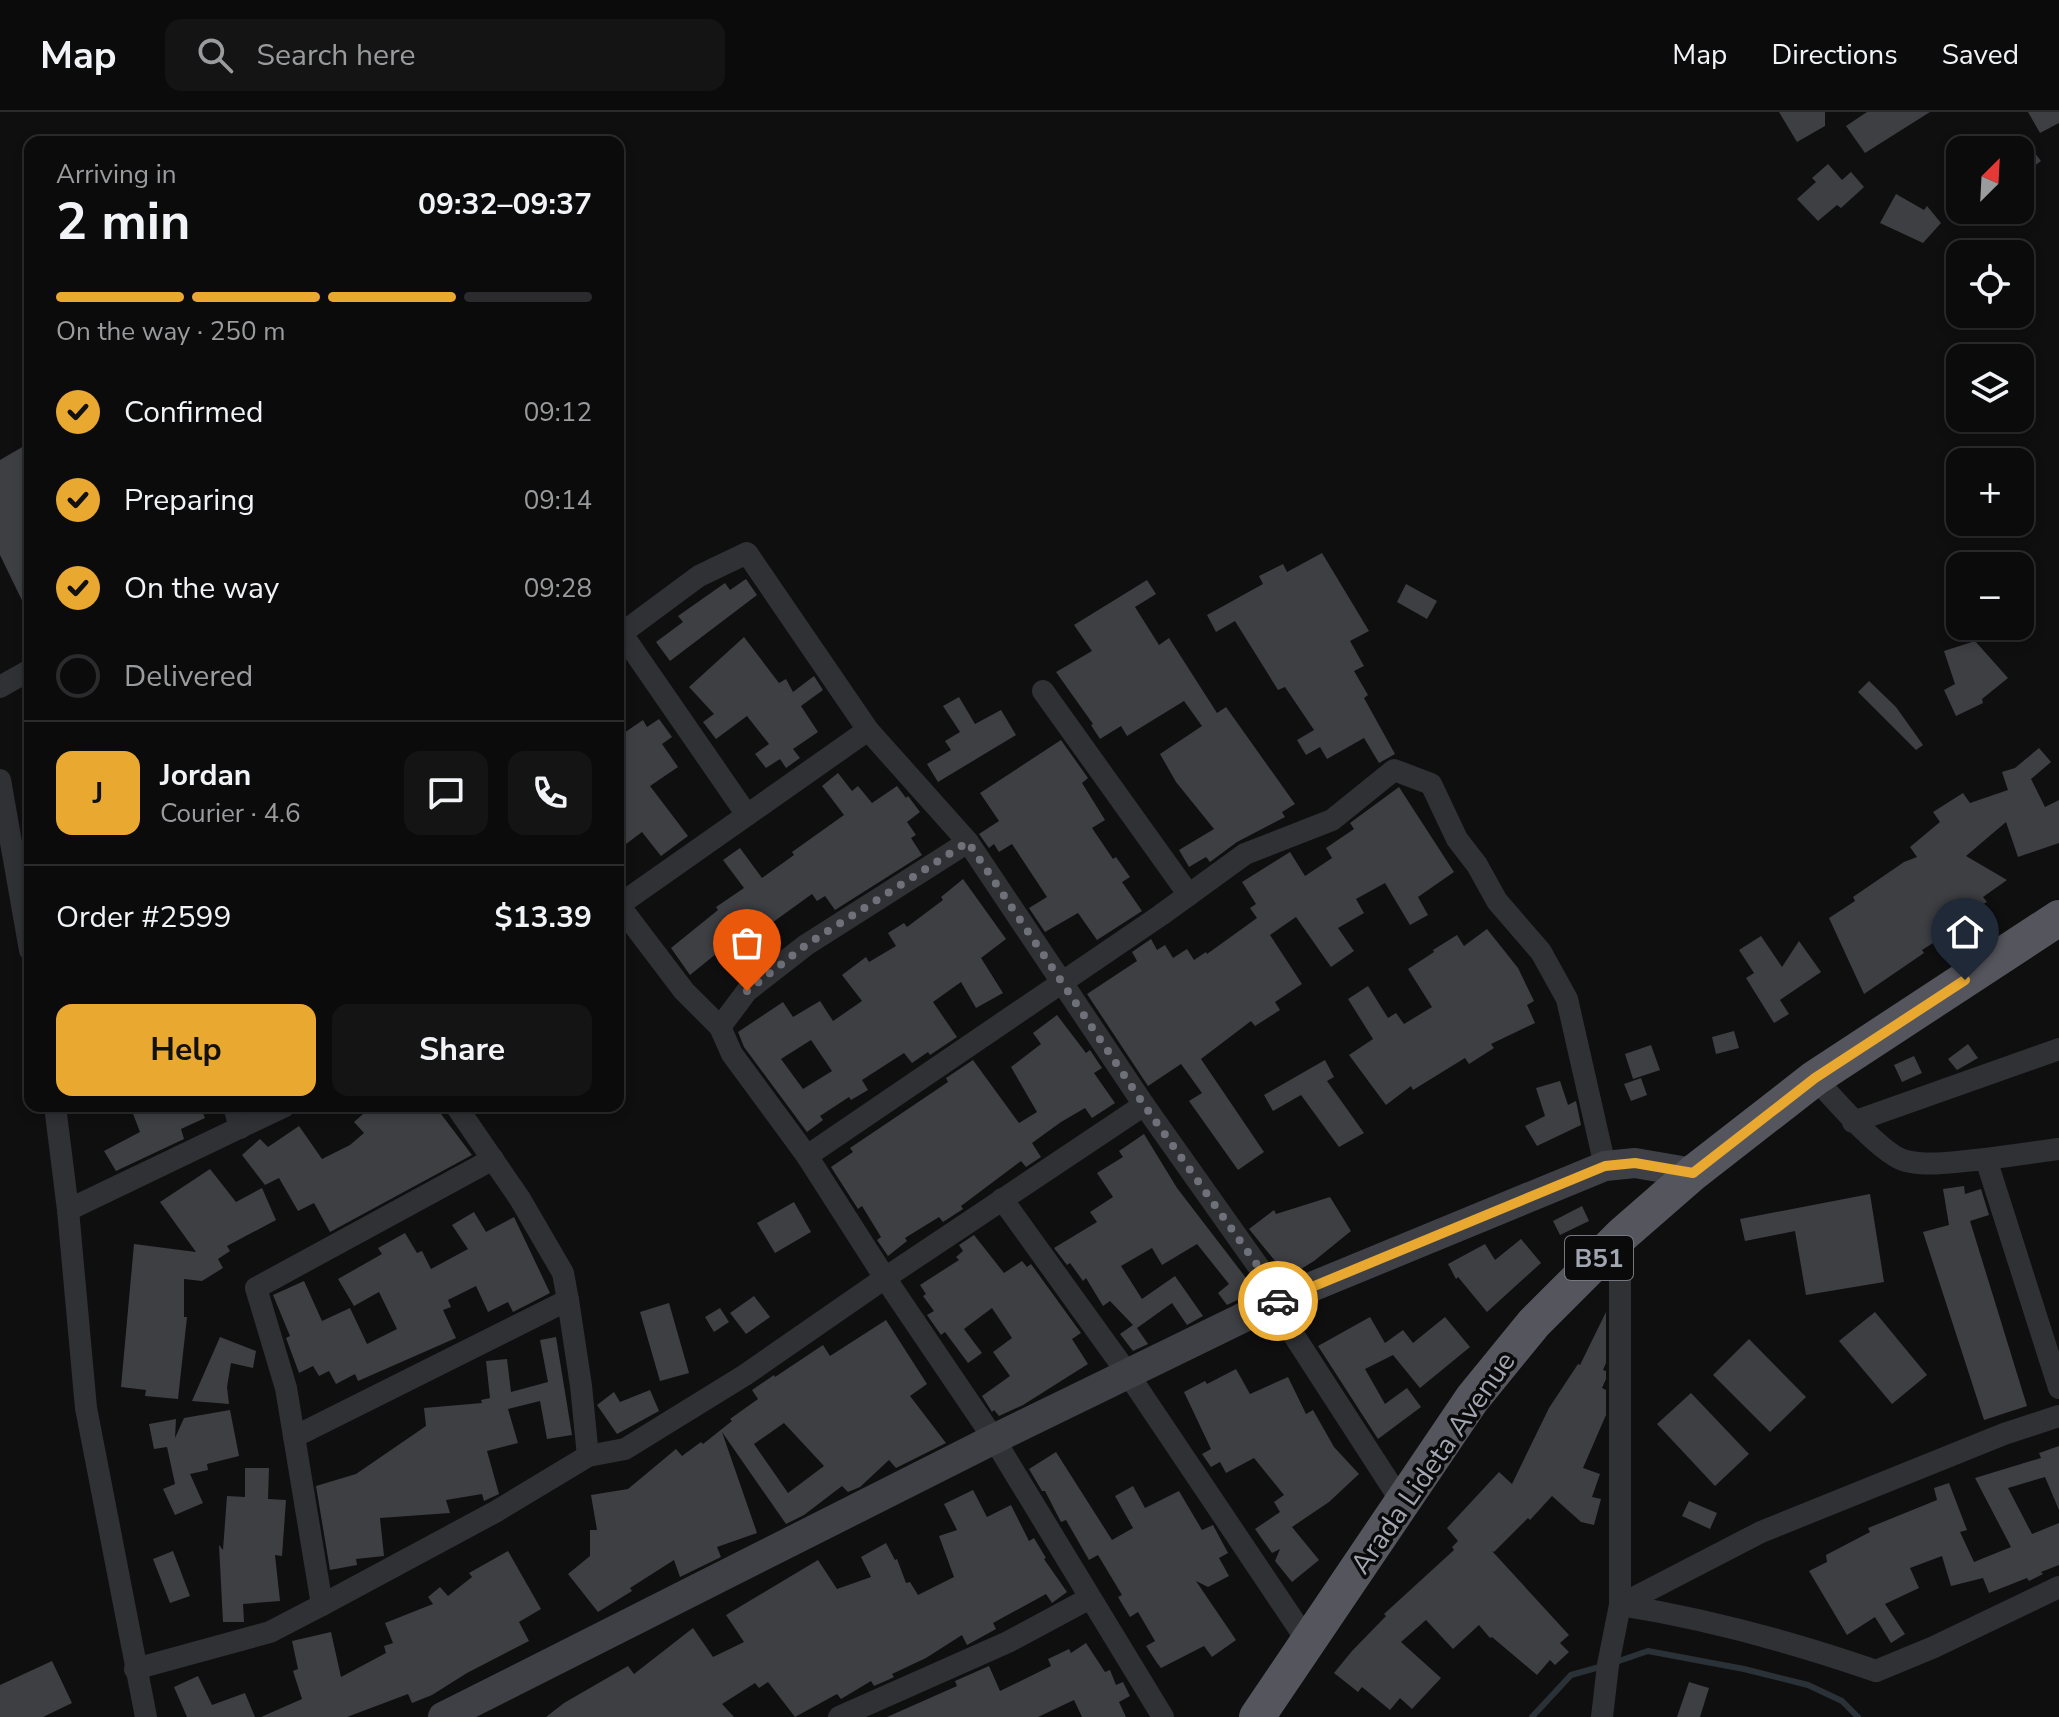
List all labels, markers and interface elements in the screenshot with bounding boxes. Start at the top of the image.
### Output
search box [165,19,725,91]
text: Map [40,30,117,81]
icon: search [193,33,237,77]
text: Search here [257,35,416,76]
text: Map [1672,36,1727,74]
text: Directions [1771,36,1898,74]
text: Saved [1942,36,2019,74]
north arrow [1946,136,2034,224]
map controls [1946,136,2034,640]
text: Arriving in [56,157,177,192]
text: 09:32–09:37 [418,184,592,225]
text: 2 min [56,186,191,257]
button: locate [1946,240,2034,328]
text: On the way · 250 m [56,314,285,349]
button: layers [1946,344,2034,432]
icon: check [56,390,100,434]
text: Confirmed [124,392,264,433]
text: 09:12 [524,395,592,430]
button: + [1946,448,2034,536]
icon: check [56,478,100,522]
text: Preparing [124,480,255,521]
text: 09:14 [524,483,592,518]
button: − [1946,552,2034,640]
icon: check [56,566,100,610]
text: On the way [124,568,279,609]
text: 09:28 [524,571,592,606]
text: Delivered [124,656,253,697]
button: chat [404,751,488,835]
button: phone [508,751,592,835]
text: Jordan [160,755,251,796]
text: J [93,773,103,814]
text: Courier · 4.6 [160,796,301,831]
text: Order #2599 [56,897,231,938]
text: $13.39 [495,897,592,938]
pin [1931,898,1999,980]
pin [713,909,781,991]
icon: home [1943,910,1987,954]
icon: bag [725,921,769,965]
button: Help [56,1004,316,1096]
button: Share [332,1004,592,1096]
road number: B51 [1565,1236,1633,1280]
courier [1238,1261,1318,1341]
icon: car [1256,1279,1300,1323]
street label: Arada Lideta Avenue [1342,1344,1524,1582]

